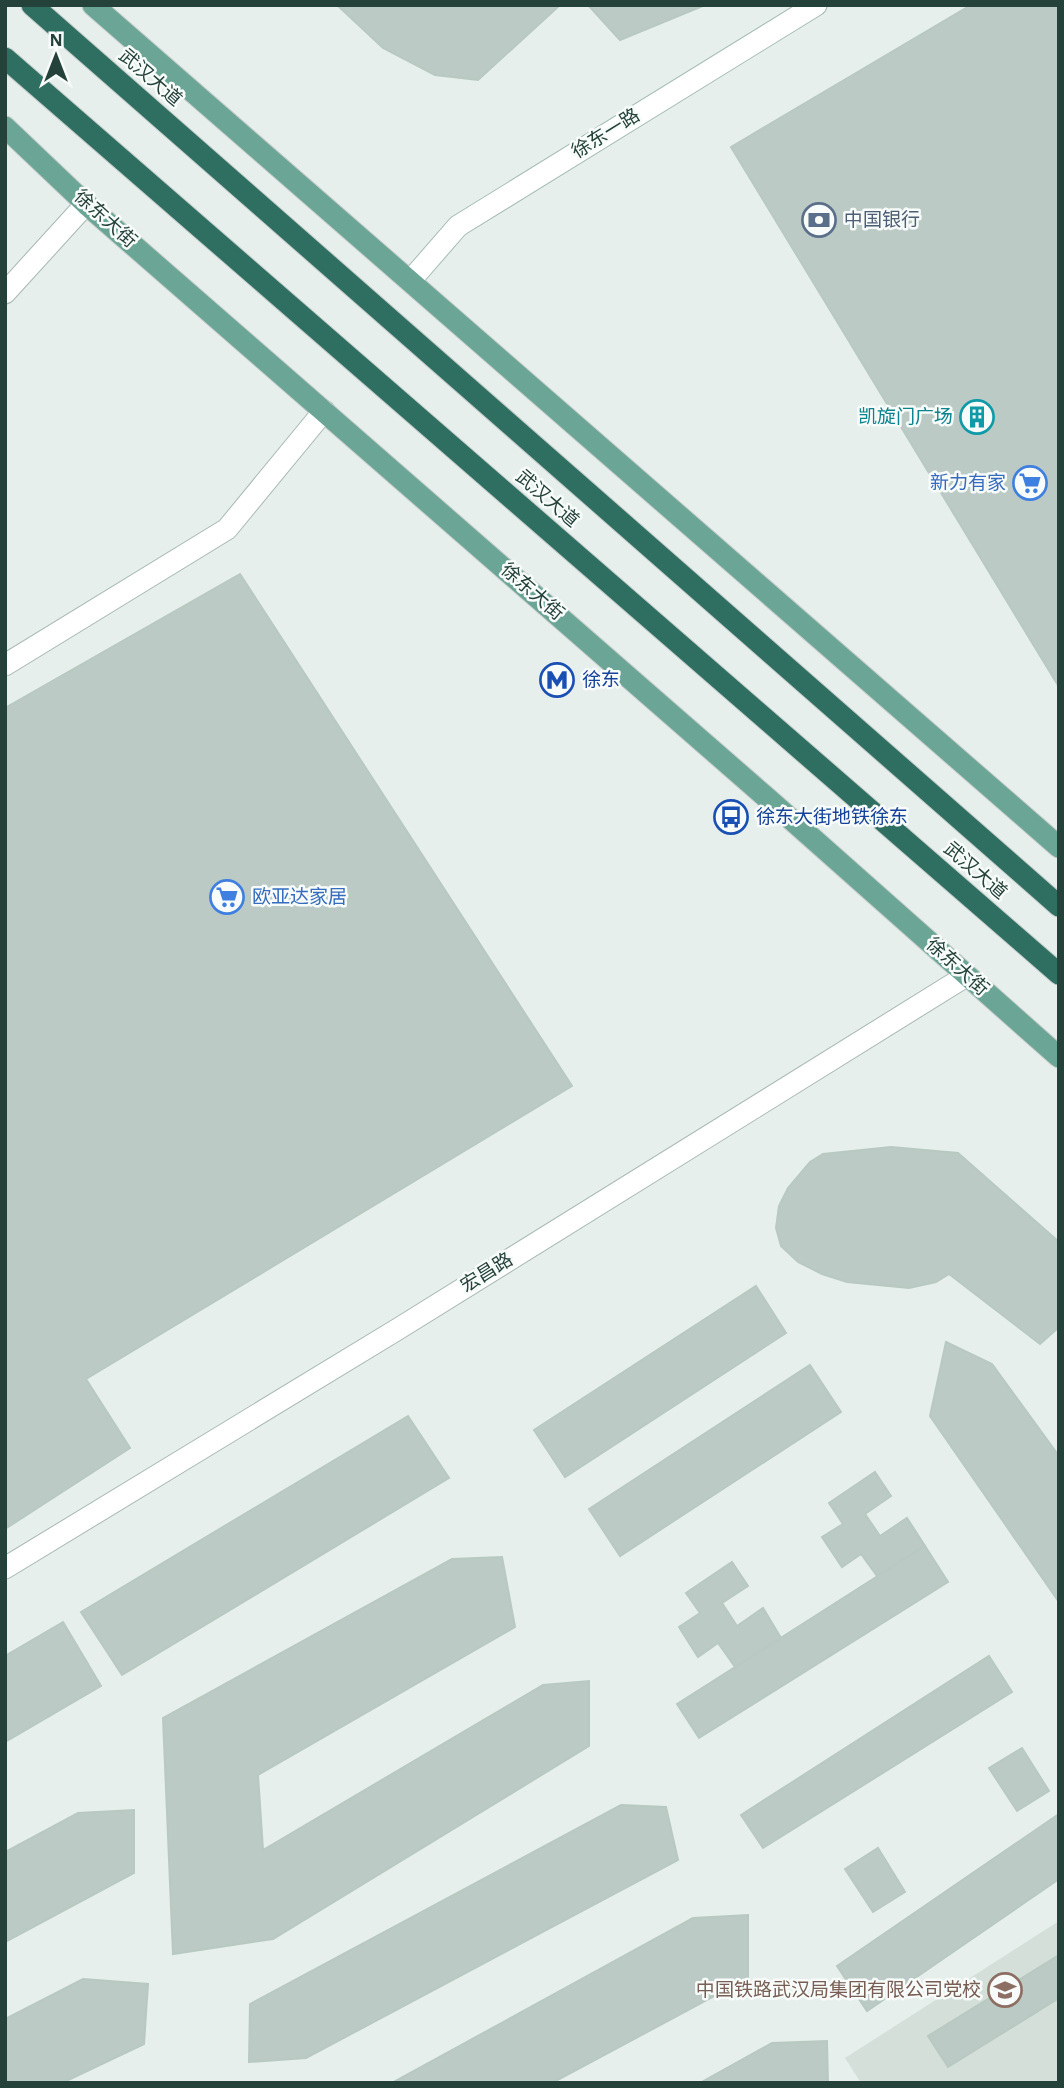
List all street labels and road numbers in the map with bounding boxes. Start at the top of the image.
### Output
street label: 武汉大道 [115,45,186,110]
street label: 徐东一路 [568,104,643,162]
street label: 徐东大街 [70,185,141,251]
street label: 武汉大道 [512,466,583,531]
street label: 徐东大街 [497,558,568,624]
street label: 武汉大道 [940,838,1011,903]
street label: 徐东大街 [922,933,993,999]
street label: 宏昌路 [457,1248,516,1296]

